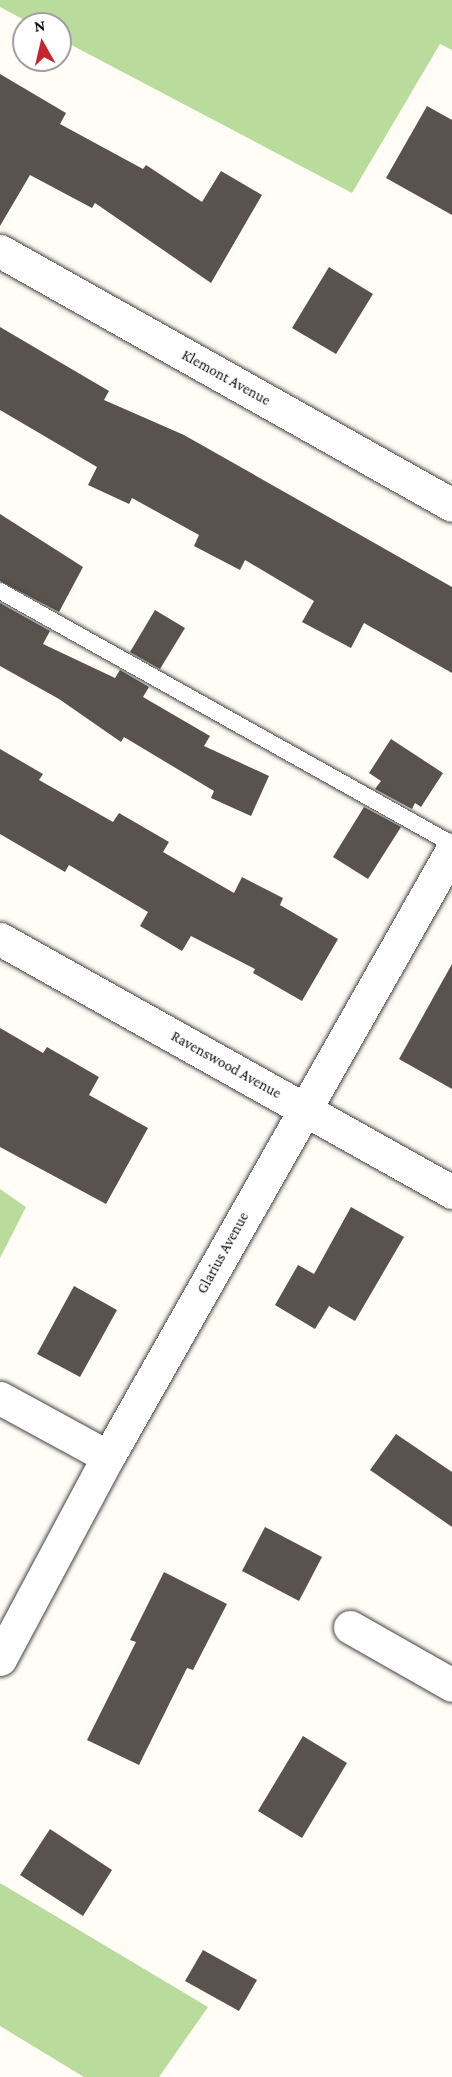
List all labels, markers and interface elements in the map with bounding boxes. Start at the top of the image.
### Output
north arrow [12,12,72,72]
text: N [33,16,46,35]
street label: Klemont Avenue [178,346,274,410]
street label: Ravenswood Avenue [168,1027,284,1103]
street label: Glarius Avenue [193,1209,253,1297]

